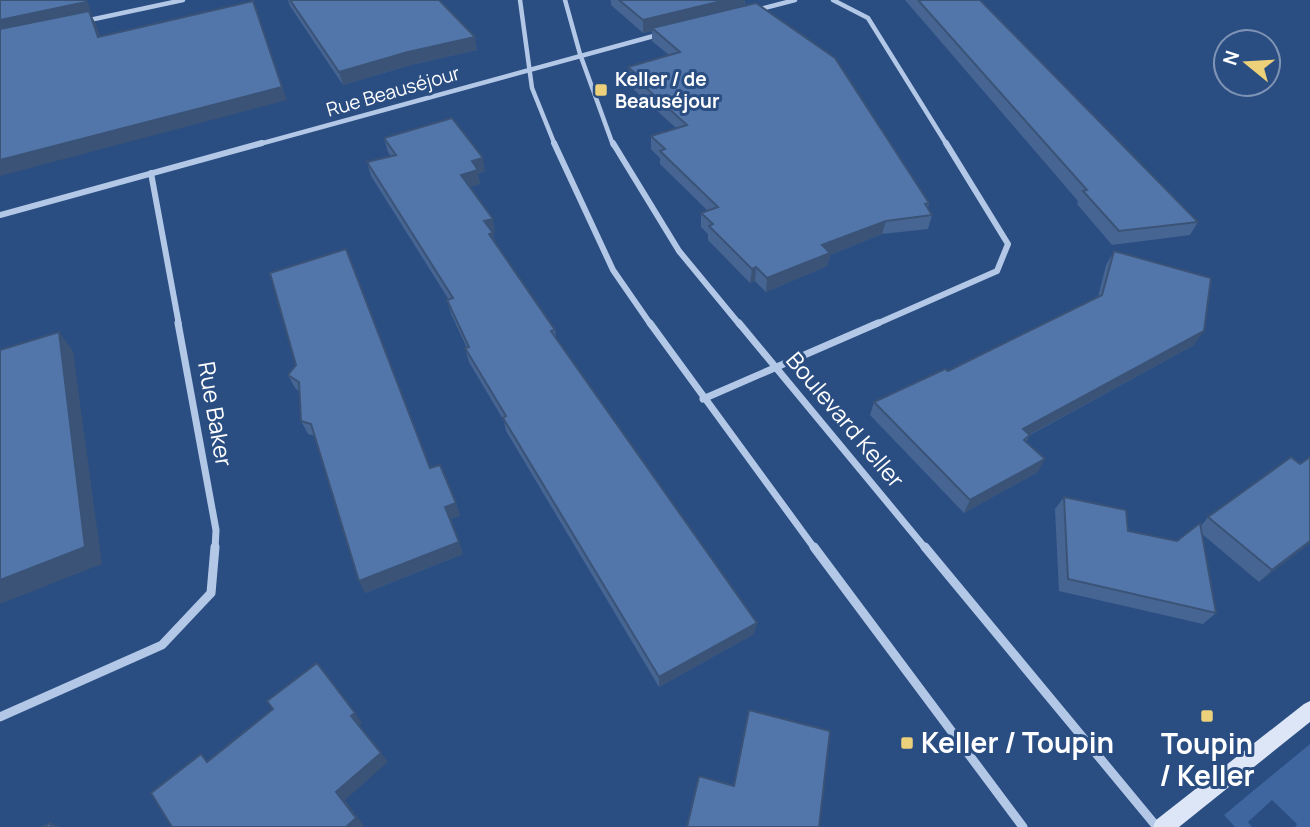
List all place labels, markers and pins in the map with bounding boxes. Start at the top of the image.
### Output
place label: Keller / de Beauséjour [615,66,720,114]
marker: Keller / de Beauséjour [593,82,609,98]
marker: Toupin / Keller [1199,708,1215,724]
place label: Keller / Toupin [921,723,1114,761]
place label: Toupin / Keller [1159,724,1255,794]
marker: Keller / Toupin [899,735,915,751]

